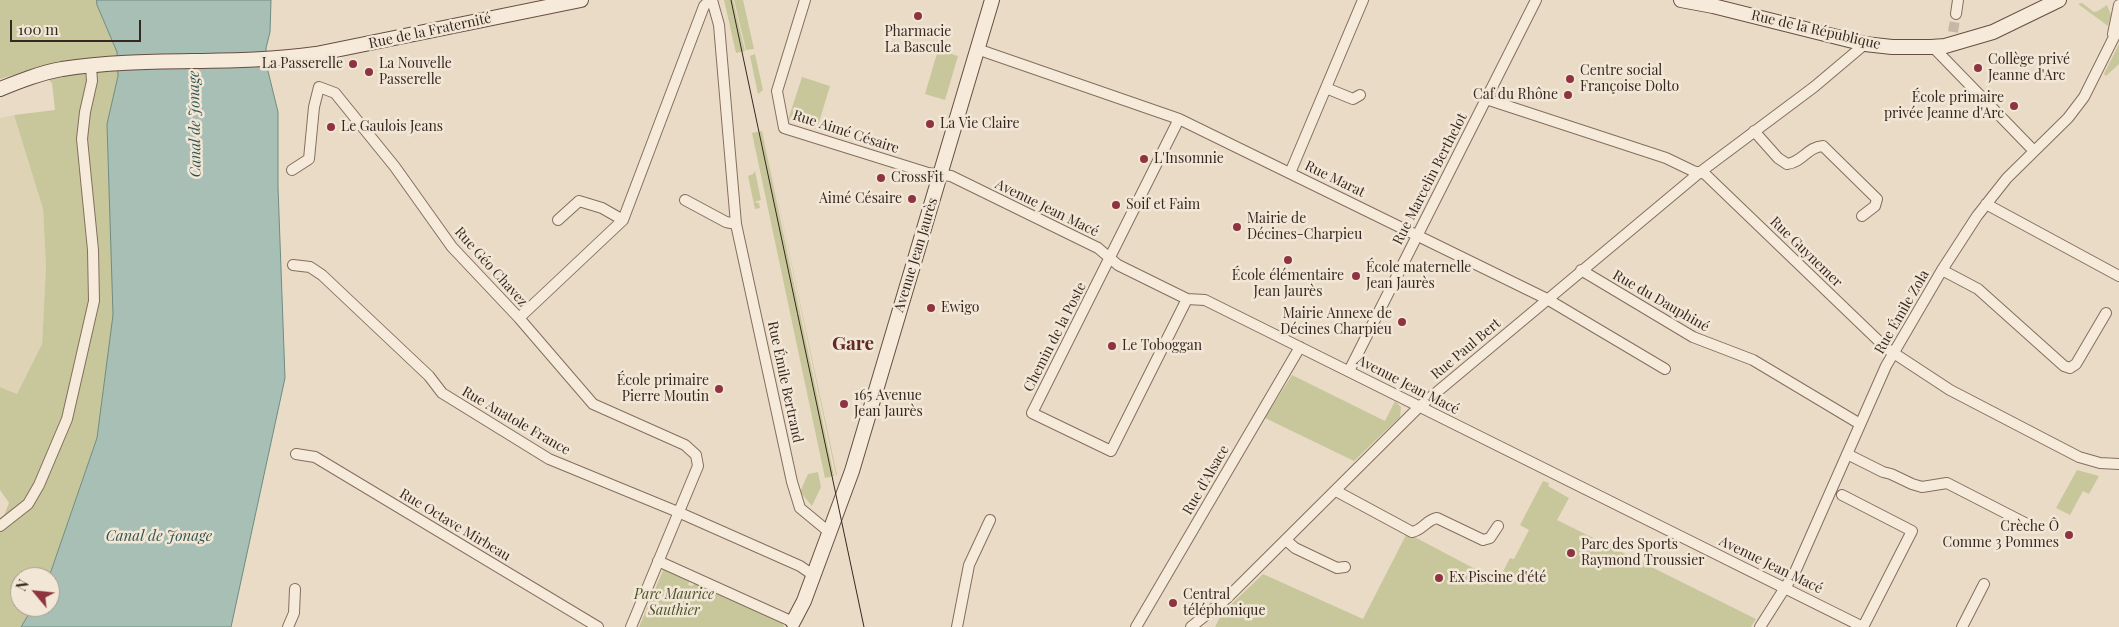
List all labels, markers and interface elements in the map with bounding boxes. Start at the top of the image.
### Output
street label: Rue de la République [1750,7,1882,53]
scale bar [12,10,144,42]
street label: Rue de la Fraternité [367,10,493,52]
marker: Pharmacie La Bascule [912,10,924,22]
text: 100 m [18,19,59,39]
place label: Pharmacie La Bascule [885,24,951,56]
place label: Collège privé Jeanne d'Arc [1988,52,2070,84]
place label: La Passerelle [262,56,343,72]
place label: La Nouvelle Passerelle [379,56,452,88]
marker: La Passerelle [347,58,359,70]
marker: Collège privé Jeanne d'Arc [1972,62,1984,74]
place label: Centre social Françoise Dolto [1580,63,1679,95]
marker: La Nouvelle Passerelle [363,66,375,78]
water label: Canal de Jonage [185,71,205,177]
marker: Centre social Françoise Dolto [1564,73,1576,85]
place label: Caf du Rhône [1473,87,1558,103]
marker: Caf du Rhône [1562,89,1574,101]
place label: École primaire privée Jeanne d'Arc [1884,90,2004,122]
marker: École primaire privée Jeanne d'Arc [2008,100,2020,112]
street label: Rue Aimé Césaire [791,107,901,157]
street label: Rue Marcelin Berthelot [1389,110,1471,248]
place label: La Vie Claire [940,116,1020,132]
marker: La Vie Claire [924,118,936,130]
place label: Le Gaulois Jeans [341,119,443,135]
marker: Le Gaulois Jeans [325,121,337,133]
place label: L'Insomnie [1154,151,1224,167]
marker: L'Insomnie [1138,153,1150,165]
street label: Rue Marat [1302,157,1368,201]
place label: CrossFit [891,170,944,186]
marker: CrossFit [875,172,887,184]
street label: Avenue Jean Macé [993,176,1101,240]
place label: Aimé Césaire [819,191,902,207]
marker: Aimé Césaire [906,193,918,205]
street label: Avenue Jean Jaurès [891,196,941,314]
place label: Soif et Faim [1126,197,1200,213]
marker: Soif et Faim [1110,199,1122,211]
place label: Mairie de Décines-Charpieu [1247,211,1362,243]
street label: Rue Guynemer [1766,213,1846,291]
marker: Mairie de Décines-Charpieu [1231,221,1243,233]
street label: Rue Géo Chavez [451,224,531,310]
marker: École élémentaire Jean Jaurès [1282,254,1294,266]
place label: École maternelle Jean Jaurès [1366,260,1471,292]
street label: Rue du Dauphiné [1610,267,1712,335]
street label: Rue Émile Zola [1871,267,1933,357]
place label: École élémentaire Jean Jaurès [1232,268,1344,300]
marker: École maternelle Jean Jaurès [1350,270,1362,282]
street label: Chemin de la Poste [1020,280,1090,394]
place label: Ewigo [941,300,979,316]
marker: Ewigo [925,302,937,314]
place label: Mairie Annexe de Décines Charpieu [1280,306,1392,338]
street label: Rue Paul Bert [1428,315,1504,383]
marker: Mairie Annexe de Décines Charpieu [1396,316,1408,328]
street label: Rue Émile Bertrand [764,320,806,444]
district label: Gare [832,333,874,355]
place label: Le Toboggan [1122,338,1202,354]
marker: Le Toboggan [1106,340,1118,352]
street label: Avenue Jean Macé [1354,352,1462,418]
place label: École primaire Pierre Moutin [617,373,709,406]
street label: Rue Anatole France [459,383,573,459]
marker: École primaire Pierre Moutin [713,383,725,395]
place label: 165 Avenue Jean Jaurès [854,388,923,421]
marker: 165 Avenue Jean Jaurès [838,398,850,410]
street label: Rue d'Alsace [1179,442,1233,518]
street label: Rue Octave Mirbeau [396,485,514,565]
place label: Crèche Ô Comme 3 Pommes [1943,519,2059,552]
water label: Canal de Jonage [106,527,212,545]
marker: Crèche Ô Comme 3 Pommes [2063,529,2075,541]
street label: Avenue Jean Macé [1717,533,1825,597]
place label: Parc des Sports Raymond Troussier [1581,537,1704,570]
marker: Parc des Sports Raymond Troussier [1565,547,1577,559]
north arrow [10,567,60,617]
place label: Ex Piscine d'été [1449,570,1546,586]
marker: Ex Piscine d'été [1433,572,1445,584]
text: N [11,576,33,594]
park label: Parc Maurice Sauthier [634,587,714,620]
place label: Central téléphonique [1183,587,1266,620]
marker: Central téléphonique [1167,597,1179,609]

